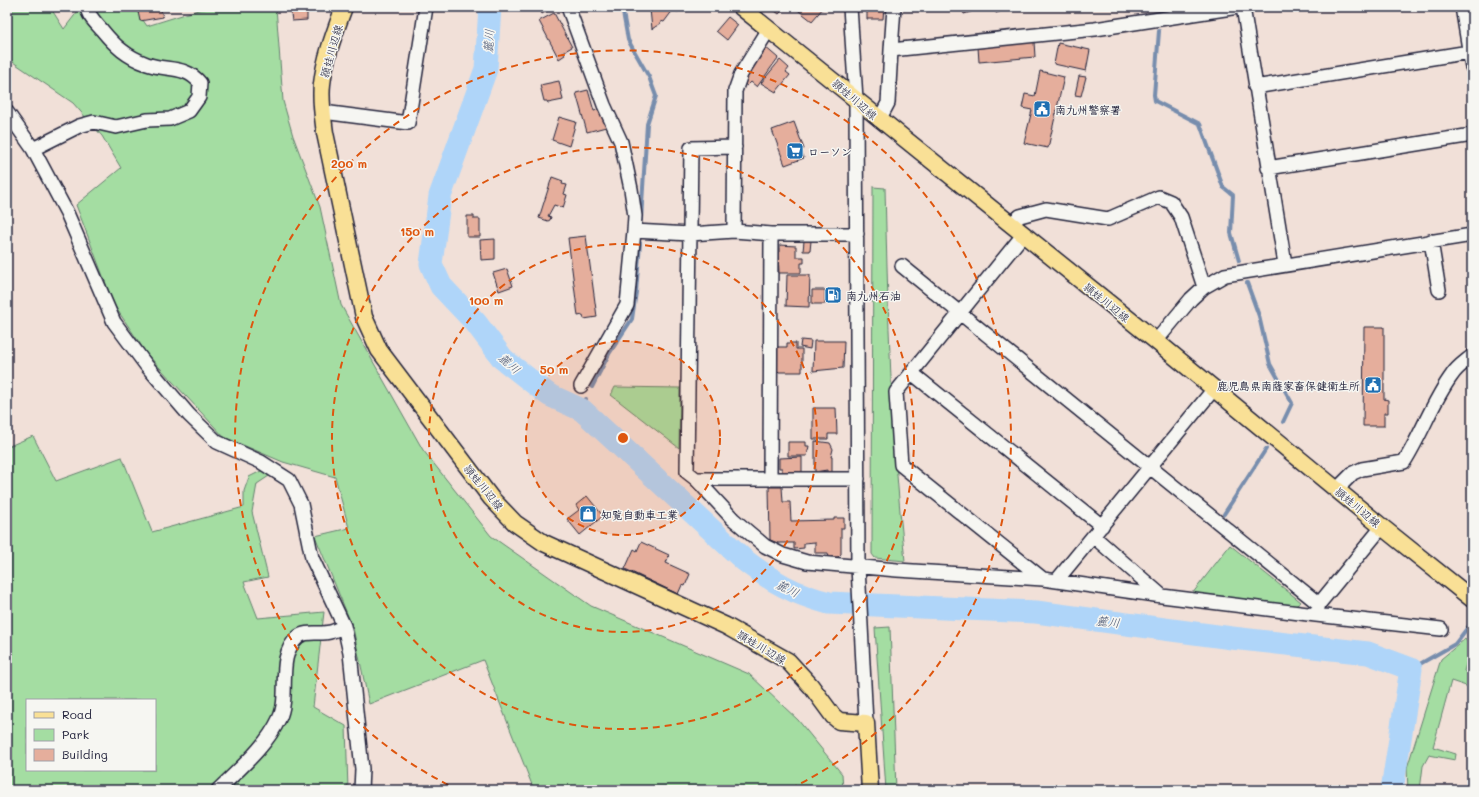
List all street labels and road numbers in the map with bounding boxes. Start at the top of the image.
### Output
street label: 頴娃川辺線 [316,22,346,80]
street label: 頴娃川辺線 [829,75,881,123]
street label: 頴娃川辺線 [1081,279,1133,325]
street label: 頴娃川辺線 [461,461,507,513]
street label: 頴娃川辺線 [1332,484,1384,530]
street label: 頴娃川辺線 [735,626,789,668]

